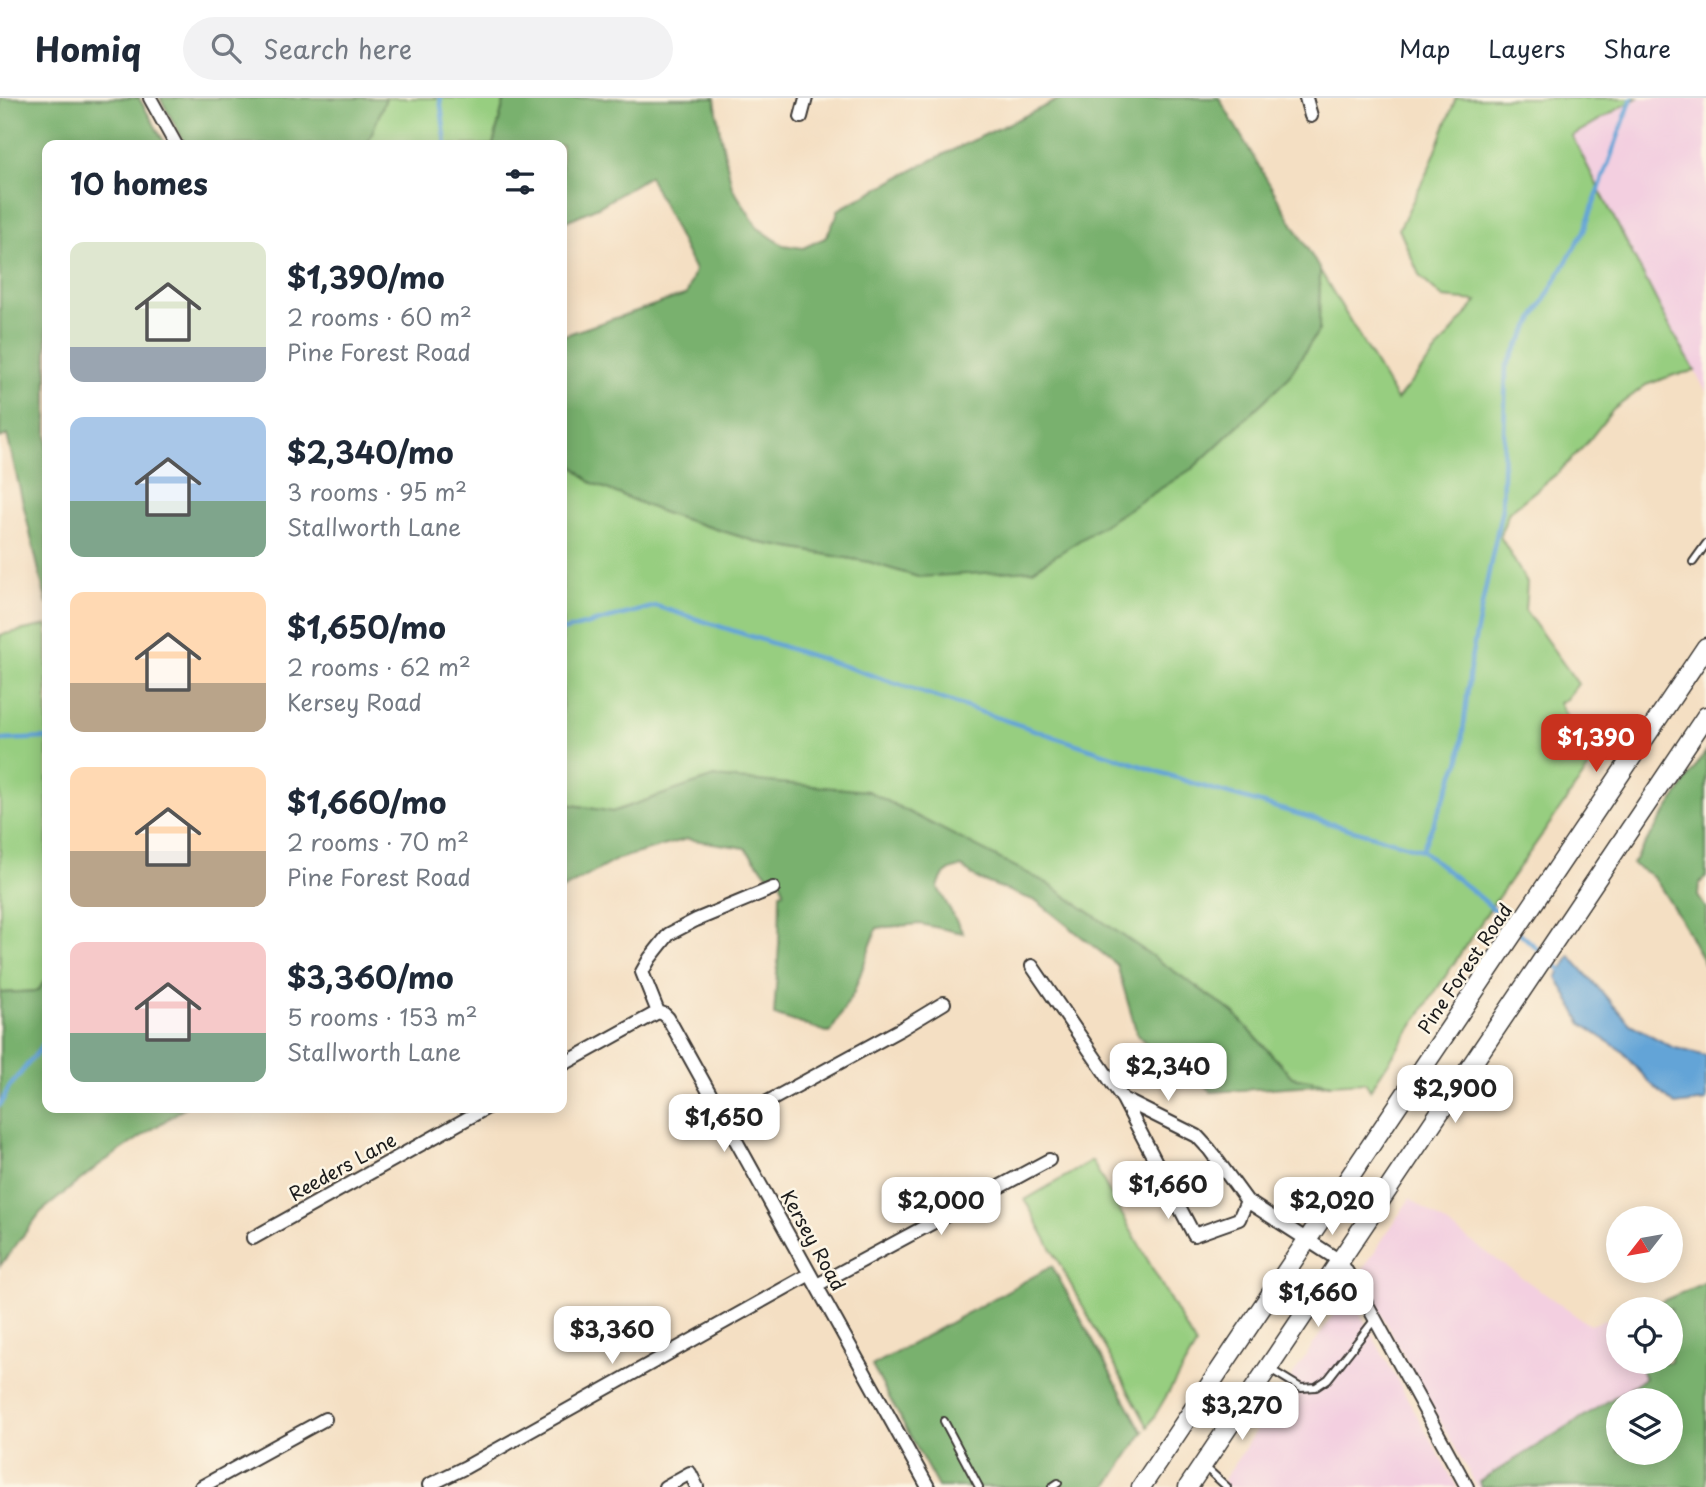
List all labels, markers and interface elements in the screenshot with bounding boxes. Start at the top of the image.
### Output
search box [183,17,673,80]
text: Homiq [35,23,141,73]
icon: search [207,29,245,67]
text: Search here [263,29,412,68]
text: Map [1399,30,1450,66]
text: Layers [1488,30,1565,66]
text: Share [1603,30,1671,66]
text: 10 homes [70,160,208,205]
icon: filters [501,163,539,201]
text: $1,390/mo [287,254,445,299]
icon: home [126,270,210,354]
text: 2 rooms · 60 m² [287,299,472,334]
text: Pine Forest Road [287,334,471,369]
text: $2,340/mo [287,429,454,474]
icon: home [126,445,210,529]
text: 3 rooms · 95 m² [287,474,467,509]
text: Stallworth Lane [287,509,461,544]
text: $1,650/mo [287,604,446,649]
icon: home [126,620,210,704]
text: 2 rooms · 62 m² [287,649,471,684]
text: Kersey Road [287,684,422,719]
pin: $1,390 [1539,714,1653,774]
text: $1,390 [1557,719,1635,754]
text: $1,660/mo [287,779,446,824]
icon: home [126,795,210,879]
text: 2 rooms · 70 m² [287,824,469,859]
text: Pine Forest Road [287,859,471,894]
street label: Pine Forest Road [1410,897,1518,1039]
text: $3,360/mo [287,954,454,999]
icon: home [126,970,210,1054]
text: 5 rooms · 153 m² [287,999,478,1034]
text: Stallworth Lane [287,1034,461,1069]
pin: $2,340 [1111,1044,1225,1103]
text: $2,340 [1126,1048,1210,1083]
pin: $2,900 [1398,1066,1512,1125]
text: $2,900 [1413,1070,1497,1105]
pin: $1,650 [667,1094,781,1154]
text: $1,650 [685,1099,763,1134]
street label: Reeders Lane [283,1125,401,1207]
pin: $1,660 [1111,1162,1225,1221]
text: $1,660 [1128,1166,1208,1201]
pin: $2,000 [884,1178,998,1237]
pin: $2,020 [1275,1178,1389,1237]
text: $2,000 [898,1182,984,1217]
text: $2,020 [1290,1182,1374,1217]
street label: Kersey Road [775,1185,853,1295]
north arrow [1606,1206,1684,1283]
map controls [1606,1206,1683,1465]
pin: $1,660 [1261,1270,1375,1329]
text: $1,660 [1278,1274,1358,1309]
button: locate [1606,1297,1683,1374]
pin: $3,360 [555,1306,669,1366]
text: $3,360 [570,1311,654,1346]
pin: $3,270 [1185,1382,1299,1442]
text: $3,270 [1202,1387,1282,1422]
button: layers [1606,1388,1683,1465]

